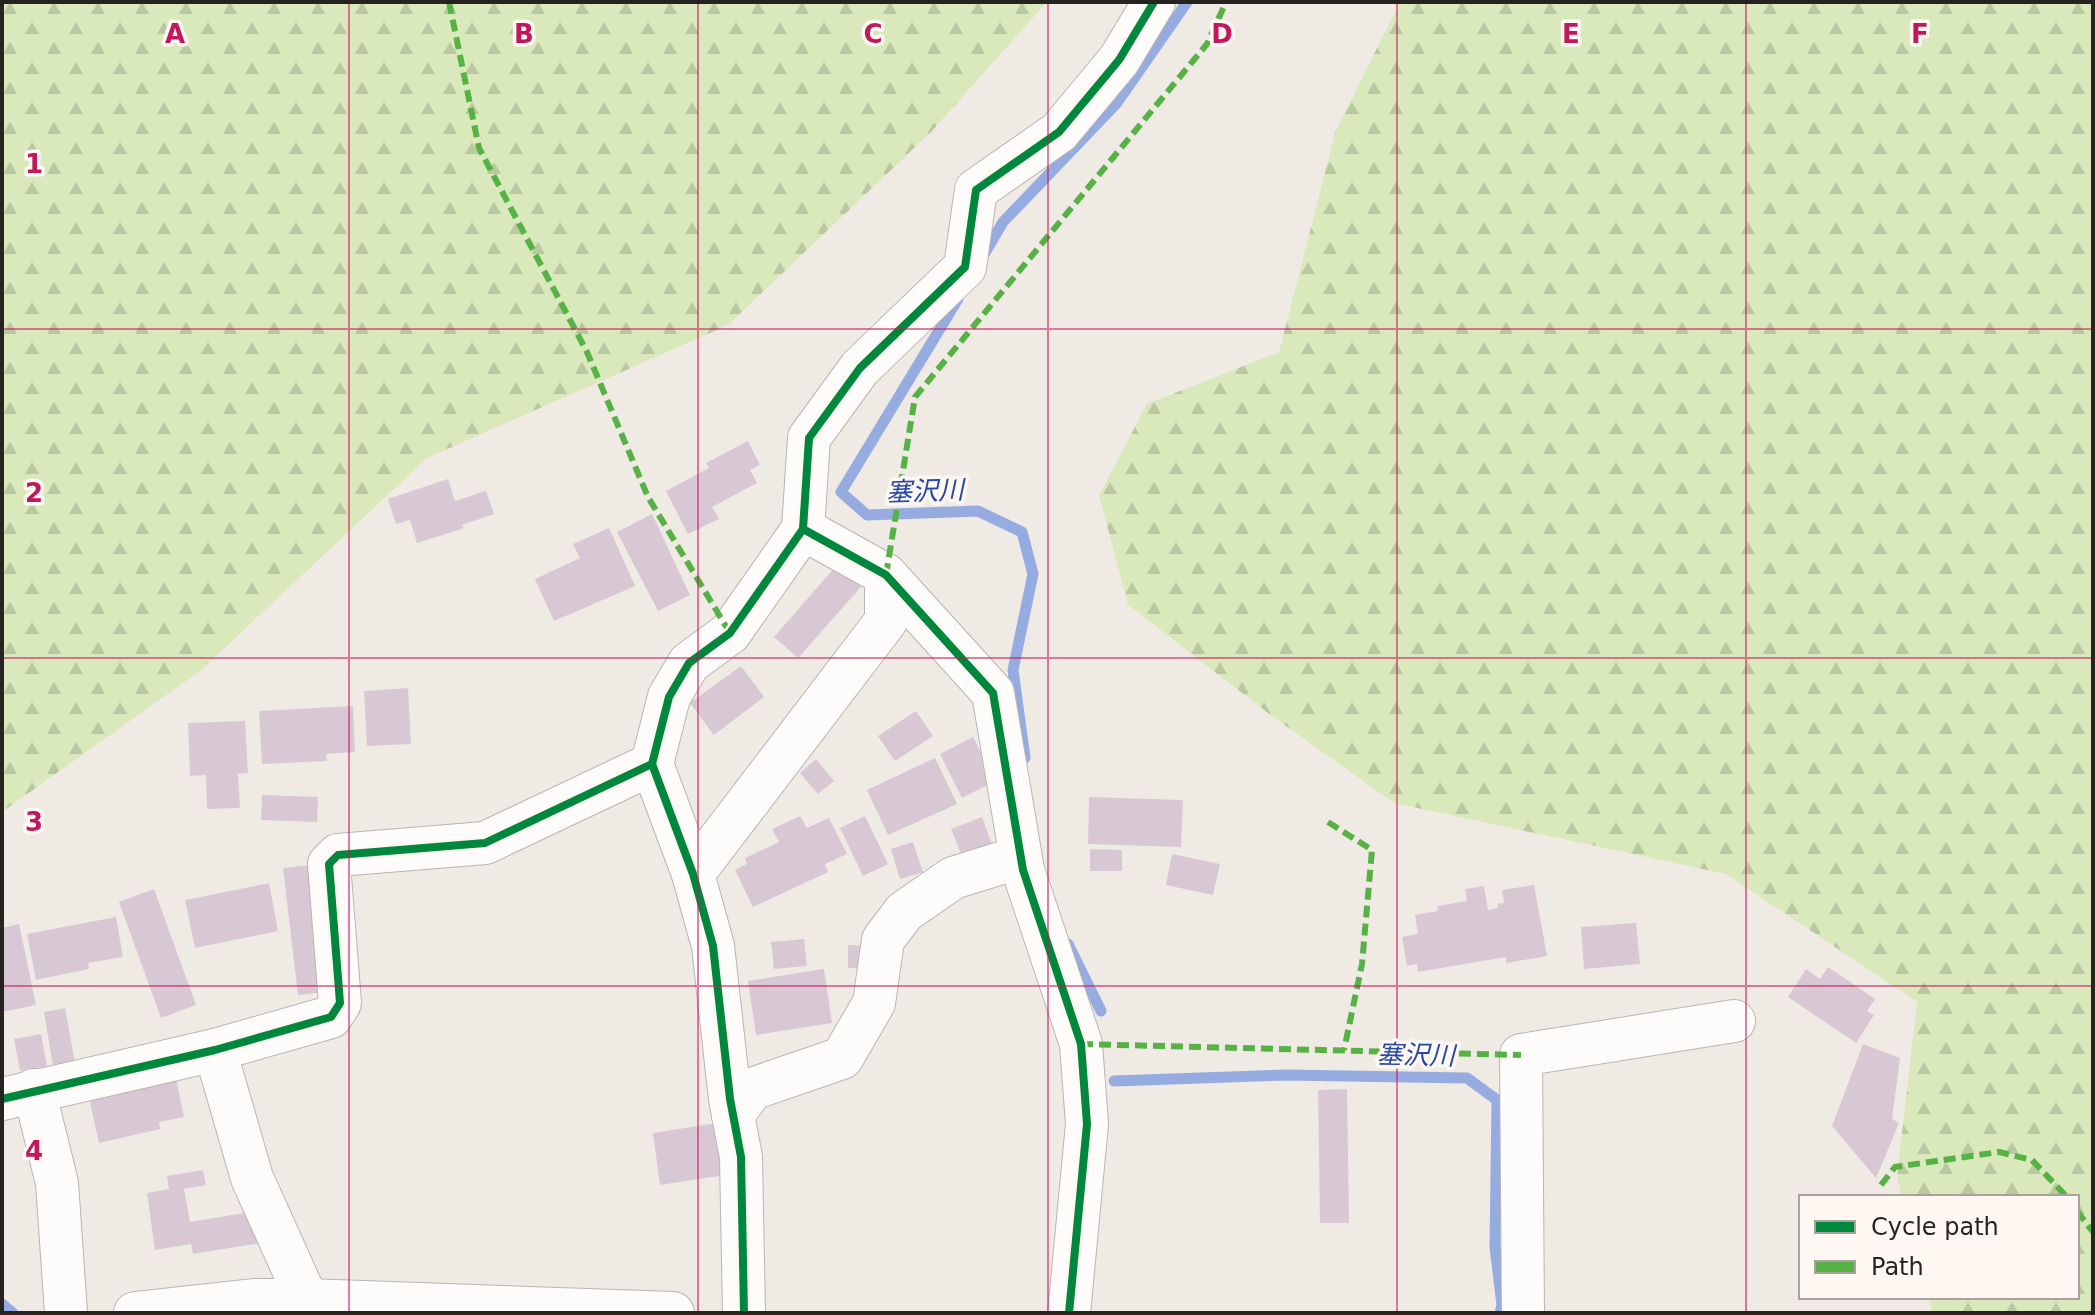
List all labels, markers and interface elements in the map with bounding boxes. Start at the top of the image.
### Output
text: A [165,19,185,49]
text: B [514,19,534,49]
text: C [863,19,883,49]
text: D [1211,19,1233,49]
text: E [1562,19,1580,49]
text: F [1911,19,1929,49]
text: 1 [25,149,43,179]
water label: 塞沢川 [885,475,967,507]
text: 2 [25,478,43,508]
text: 3 [25,807,43,837]
water label: 塞沢川 [1377,1039,1458,1071]
text: 4 [25,1136,43,1166]
legend [1799,1195,2079,1299]
text: Cycle path [1871,1213,1999,1241]
text: Path [1871,1253,1924,1281]

